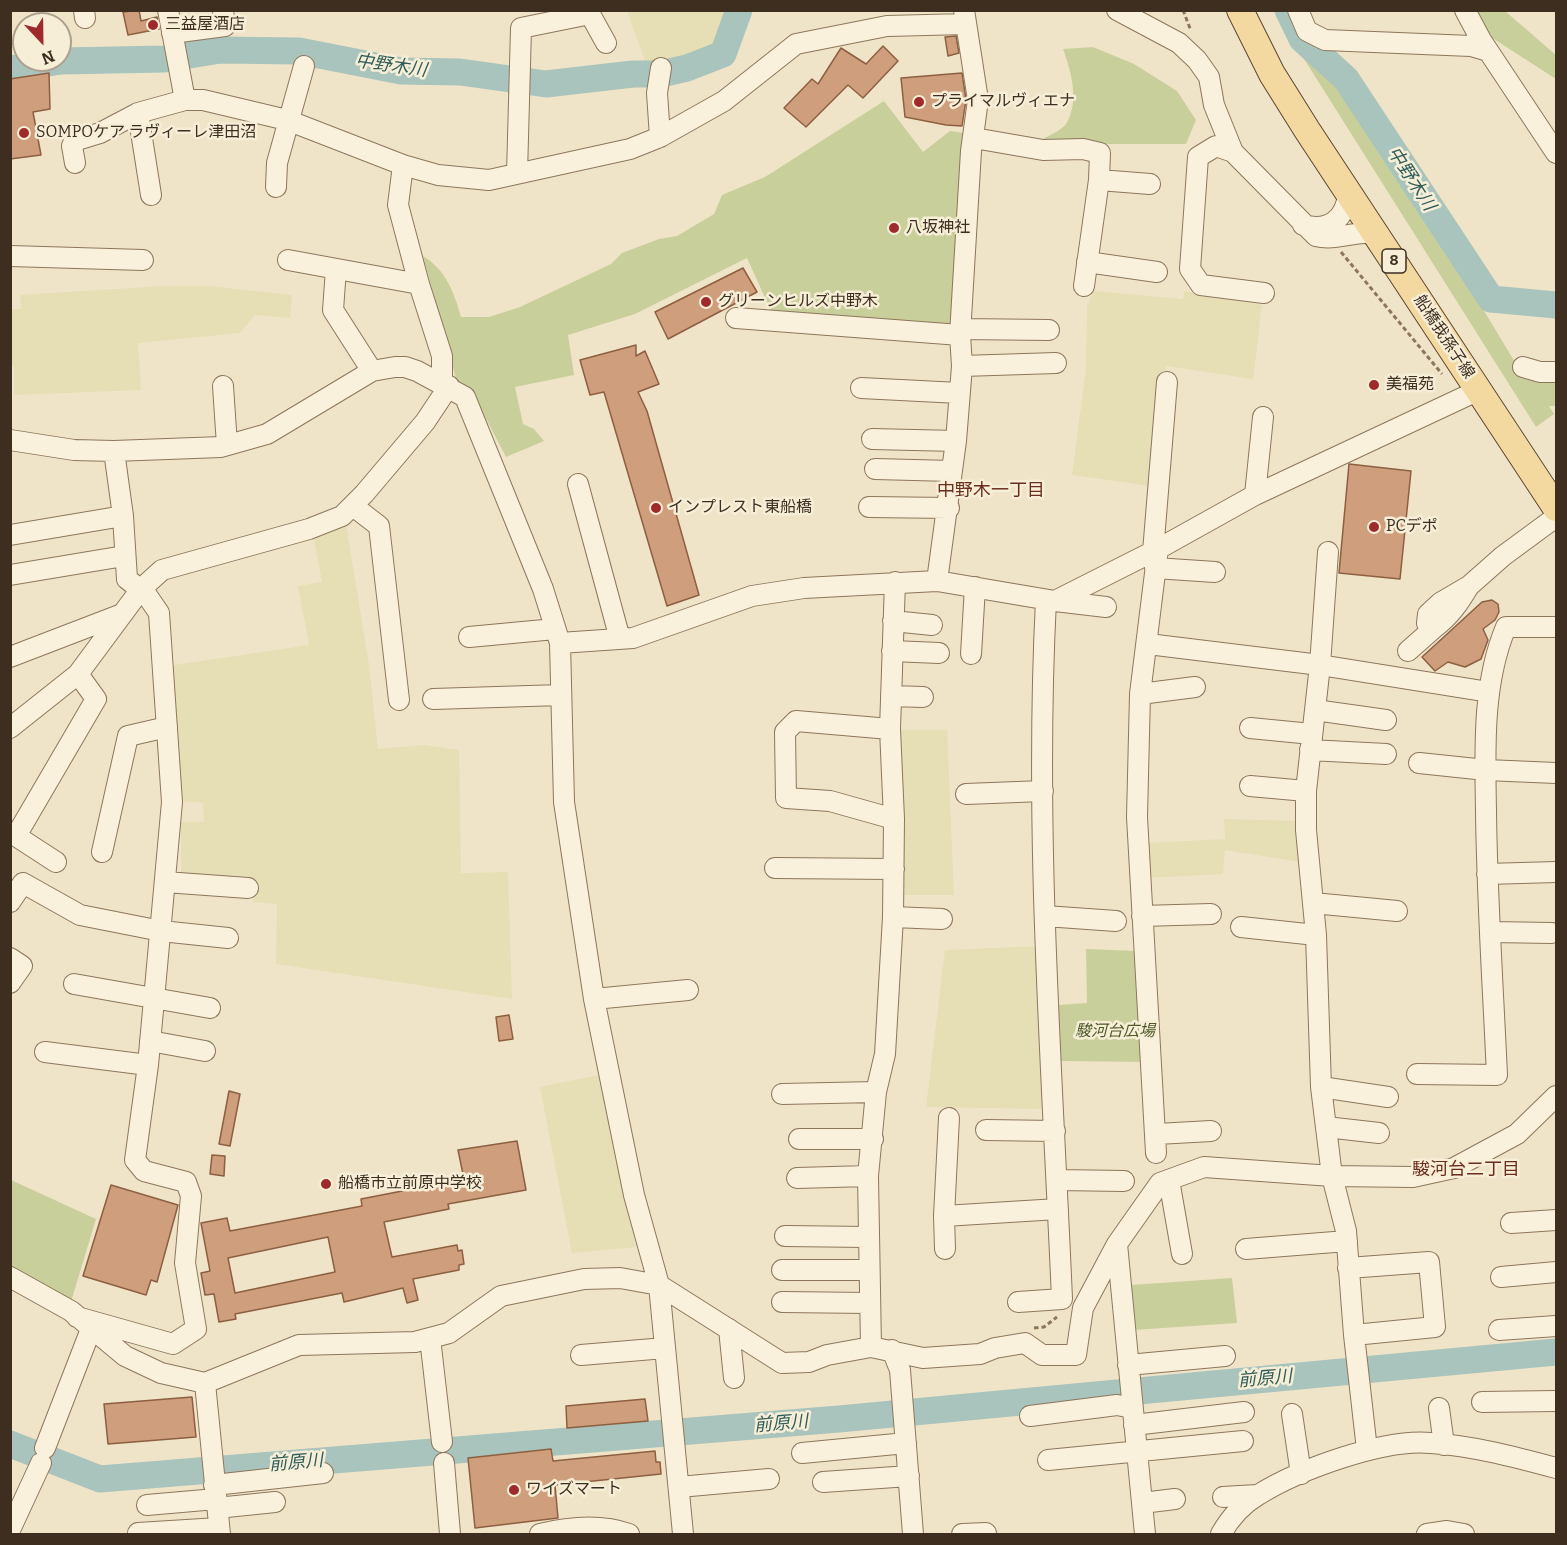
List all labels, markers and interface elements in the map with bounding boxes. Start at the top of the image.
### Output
north arrow [12,12,72,72]
place label: 三益屋酒店 [165,15,245,35]
marker: 三益屋酒店 [146,18,160,32]
text: N [39,46,57,68]
water label: 中野木川 [354,50,428,82]
place label: プライマルヴィエナ [931,92,1075,112]
marker: プライマルヴィエナ [912,95,926,109]
place label: SOMPOケア ラヴィーレ津田沼 [36,123,256,143]
marker: SOMPOケア ラヴィーレ津田沼 [17,126,31,140]
water label: 中野木川 [1382,143,1440,215]
place label: 八坂神社 [906,218,970,238]
marker: 八坂神社 [887,221,901,235]
road number: 8 [1382,249,1406,273]
place label: グリーンヒルズ中野木 [718,292,878,312]
street label: 船橋我孫子線 [1410,292,1478,382]
marker: グリーンヒルズ中野木 [699,295,713,309]
place label: 美福苑 [1386,375,1434,395]
marker: 美福苑 [1367,378,1381,392]
district label: 中野木一丁目 [937,480,1045,502]
place label: インプレスト東船橋 [668,498,812,518]
marker: インプレスト東船橋 [649,501,663,515]
place label: PCデポ [1386,517,1438,537]
marker: PCデポ [1367,520,1381,534]
park label: 駿河台広場 [1075,1022,1155,1042]
district label: 駿河台二丁目 [1412,1159,1520,1181]
place label: 船橋市立前原中学校 [338,1174,482,1194]
marker: 船橋市立前原中学校 [319,1177,333,1191]
water label: 前原川 [1237,1366,1293,1392]
water label: 前原川 [753,1411,809,1437]
water label: 前原川 [268,1450,324,1476]
place label: ワイズマート [526,1480,622,1500]
marker: ワイズマート [507,1483,521,1497]

